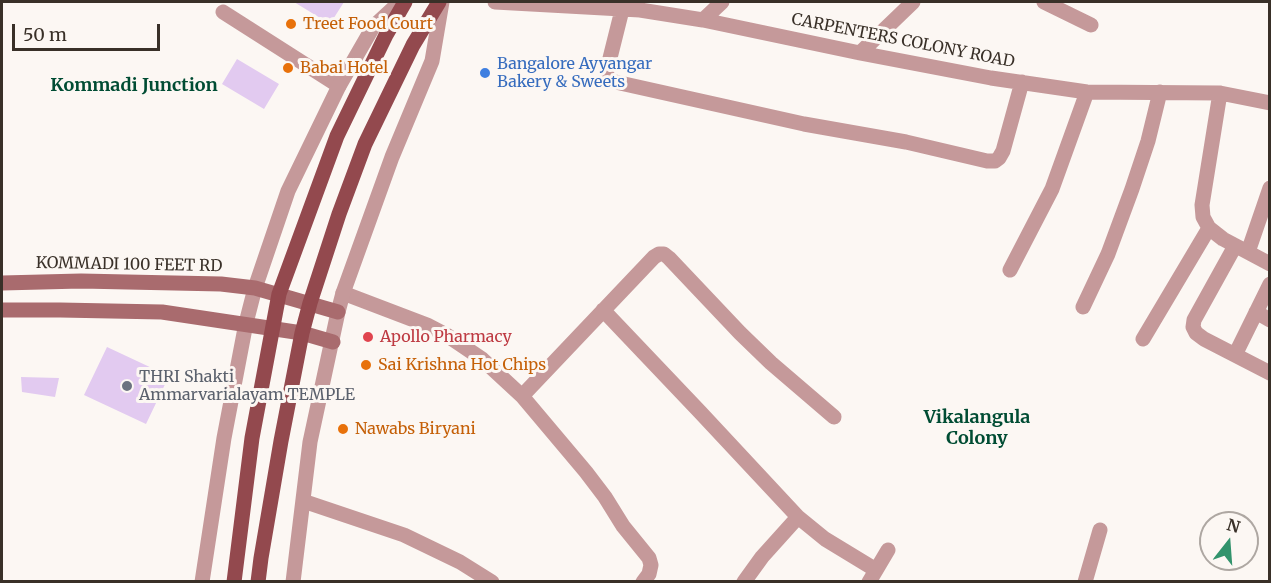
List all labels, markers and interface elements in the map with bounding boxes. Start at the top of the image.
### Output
street label: CARPENTERS COLONY ROAD [790,10,1016,72]
scale bar [15,12,164,50]
place label: Treet Food Court [303,14,433,34]
marker: Treet Food Court [284,17,298,31]
text: 50 m [23,23,67,46]
place label: Bangalore Ayyangar Bakery & Sweets [497,54,652,92]
place label: Babai Hotel [300,58,388,78]
marker: Babai Hotel [281,61,295,75]
marker: Bangalore Ayyangar Bakery & Sweets [478,66,492,80]
district label: Kommadi Junction [50,75,218,97]
street label: KOMMADI 100 FEET RD [36,254,222,276]
place label: Apollo Pharmacy [380,327,512,347]
marker: Apollo Pharmacy [361,330,375,344]
place label: Sai Krishna Hot Chips [378,355,546,375]
marker: Sai Krishna Hot Chips [359,358,373,372]
place label: THRI Shakti Ammarvarialayam TEMPLE [139,367,355,405]
marker: THRI Shakti Ammarvarialayam TEMPLE [120,379,134,393]
district label: Vikalangula Colony [924,407,1030,450]
place label: Nawabs Biryani [355,419,476,439]
marker: Nawabs Biryani [336,422,350,436]
north arrow [1199,511,1259,571]
text: N [1225,514,1243,537]

